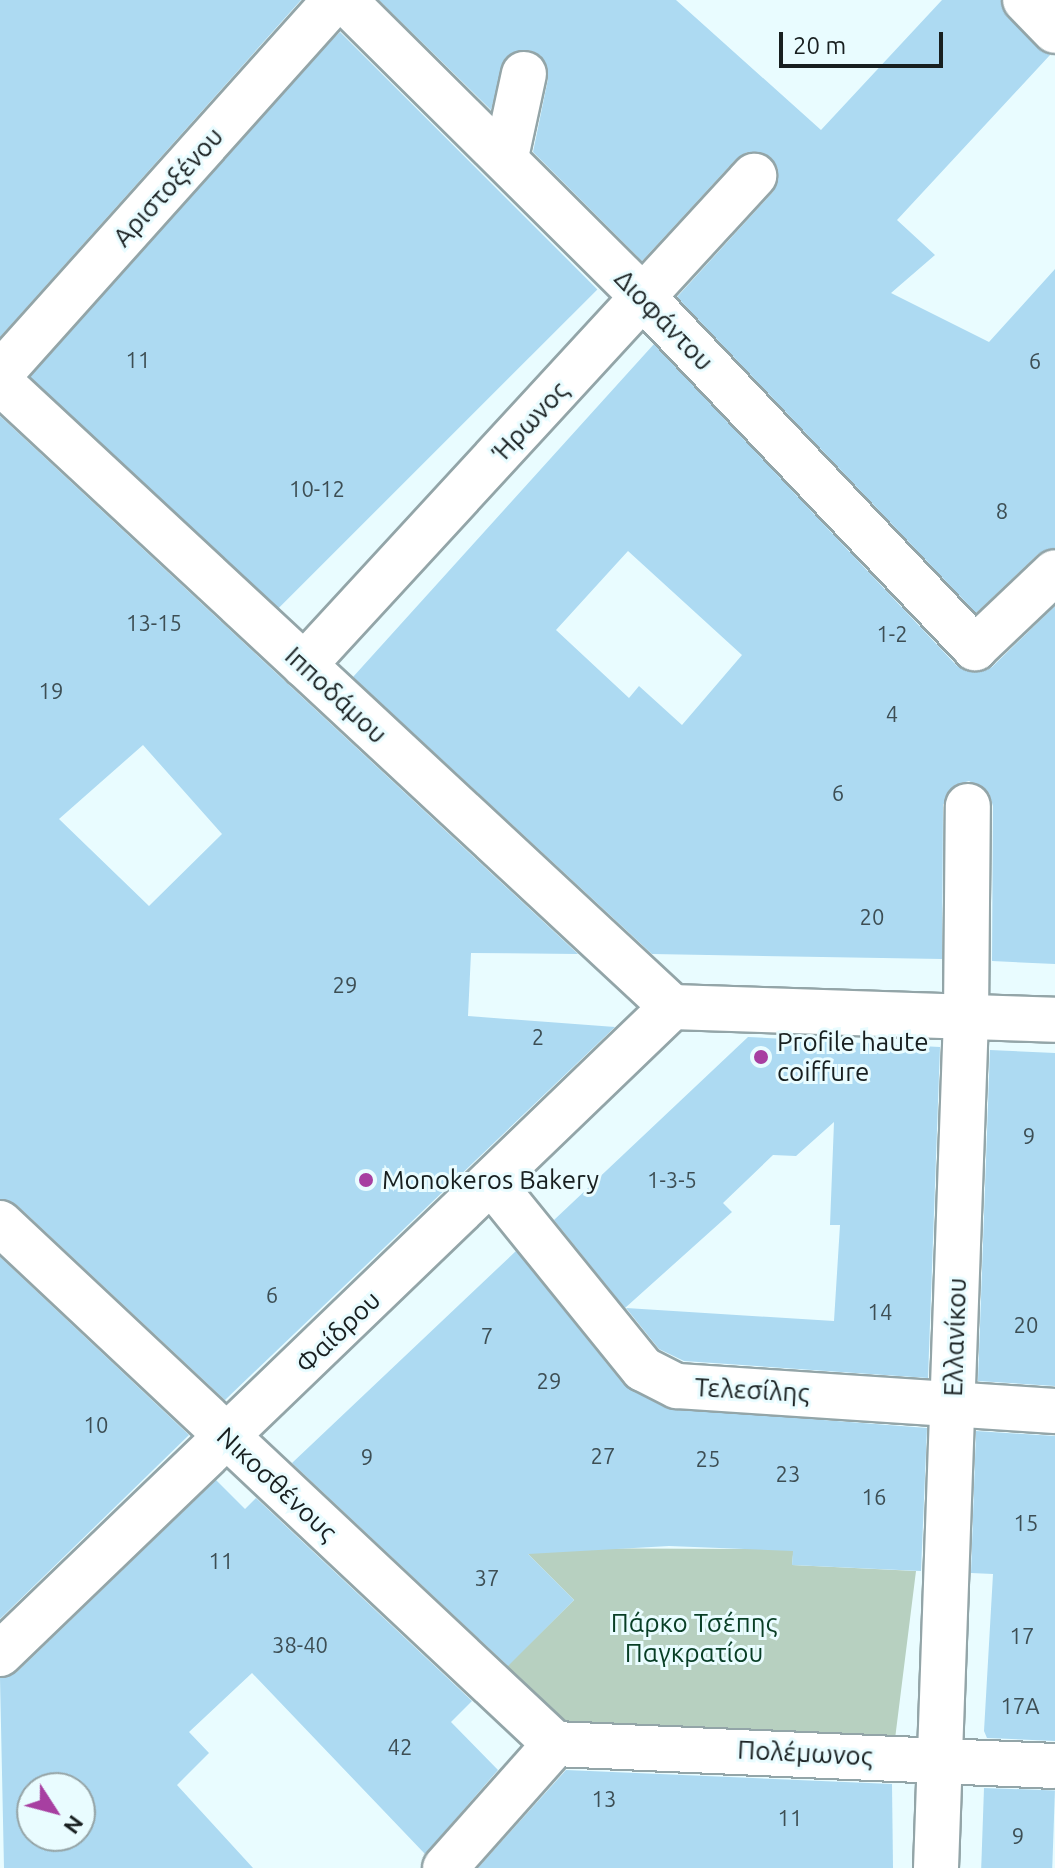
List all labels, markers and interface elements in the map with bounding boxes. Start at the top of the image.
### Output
scale bar [783,16,947,66]
text: 20 m [793,32,846,59]
street label: Αριστοξένου [106,121,230,253]
street label: Διοφάντου [608,263,720,377]
house number: 11 [126,347,150,373]
house number: 6 [1029,348,1041,374]
street label: Ήρωνος [486,375,574,467]
house number: 10-12 [289,476,345,502]
house number: 8 [996,498,1008,524]
house number: 13-15 [126,610,182,636]
house number: 1-2 [876,621,908,647]
street label: Ιπποδάμου [279,640,393,750]
house number: 19 [39,678,63,704]
house number: 4 [886,701,898,727]
house number: 6 [832,780,844,806]
house number: 20 [860,904,884,930]
house number: 29 [333,972,357,998]
house number: 2 [532,1024,544,1050]
place label: Profile haute coiffure [777,1026,929,1088]
marker: Profile haute coiffure [752,1048,770,1066]
house number: 9 [1023,1123,1035,1149]
place label: Monokeros Bakery [382,1164,599,1196]
house number: 1-3-5 [647,1167,697,1193]
marker: Monokeros Bakery [357,1171,375,1189]
street label: Ελλανίκου [937,1277,973,1397]
house number: 6 [266,1282,278,1308]
street label: Φαίδρου [289,1284,387,1380]
house number: 14 [868,1299,892,1325]
house number: 20 [1014,1312,1038,1338]
house number: 7 [481,1323,493,1349]
house number: 29 [537,1368,561,1394]
street label: Τελεσίλης [694,1371,810,1409]
house number: 10 [84,1412,108,1438]
street label: Νικοσθένους [210,1420,344,1548]
house number: 27 [591,1443,615,1469]
house number: 9 [361,1444,373,1470]
house number: 25 [696,1446,720,1472]
house number: 23 [776,1461,800,1487]
house number: 16 [862,1484,886,1510]
house number: 15 [1014,1510,1038,1536]
house number: 11 [209,1548,233,1574]
house number: 37 [475,1565,499,1591]
park label: Πάρκο Τσέπης Παγκρατίου [611,1607,777,1668]
house number: 17 [1010,1623,1034,1649]
house number: 38-40 [272,1632,328,1658]
house number: 17A [1000,1693,1040,1719]
house number: 42 [388,1734,412,1760]
street label: Πολέμωνος [737,1734,873,1772]
north arrow [16,1772,96,1852]
house number: 13 [592,1786,616,1812]
house number: 11 [778,1805,802,1831]
text: N [59,1811,89,1839]
house number: 9 [1012,1823,1024,1849]

